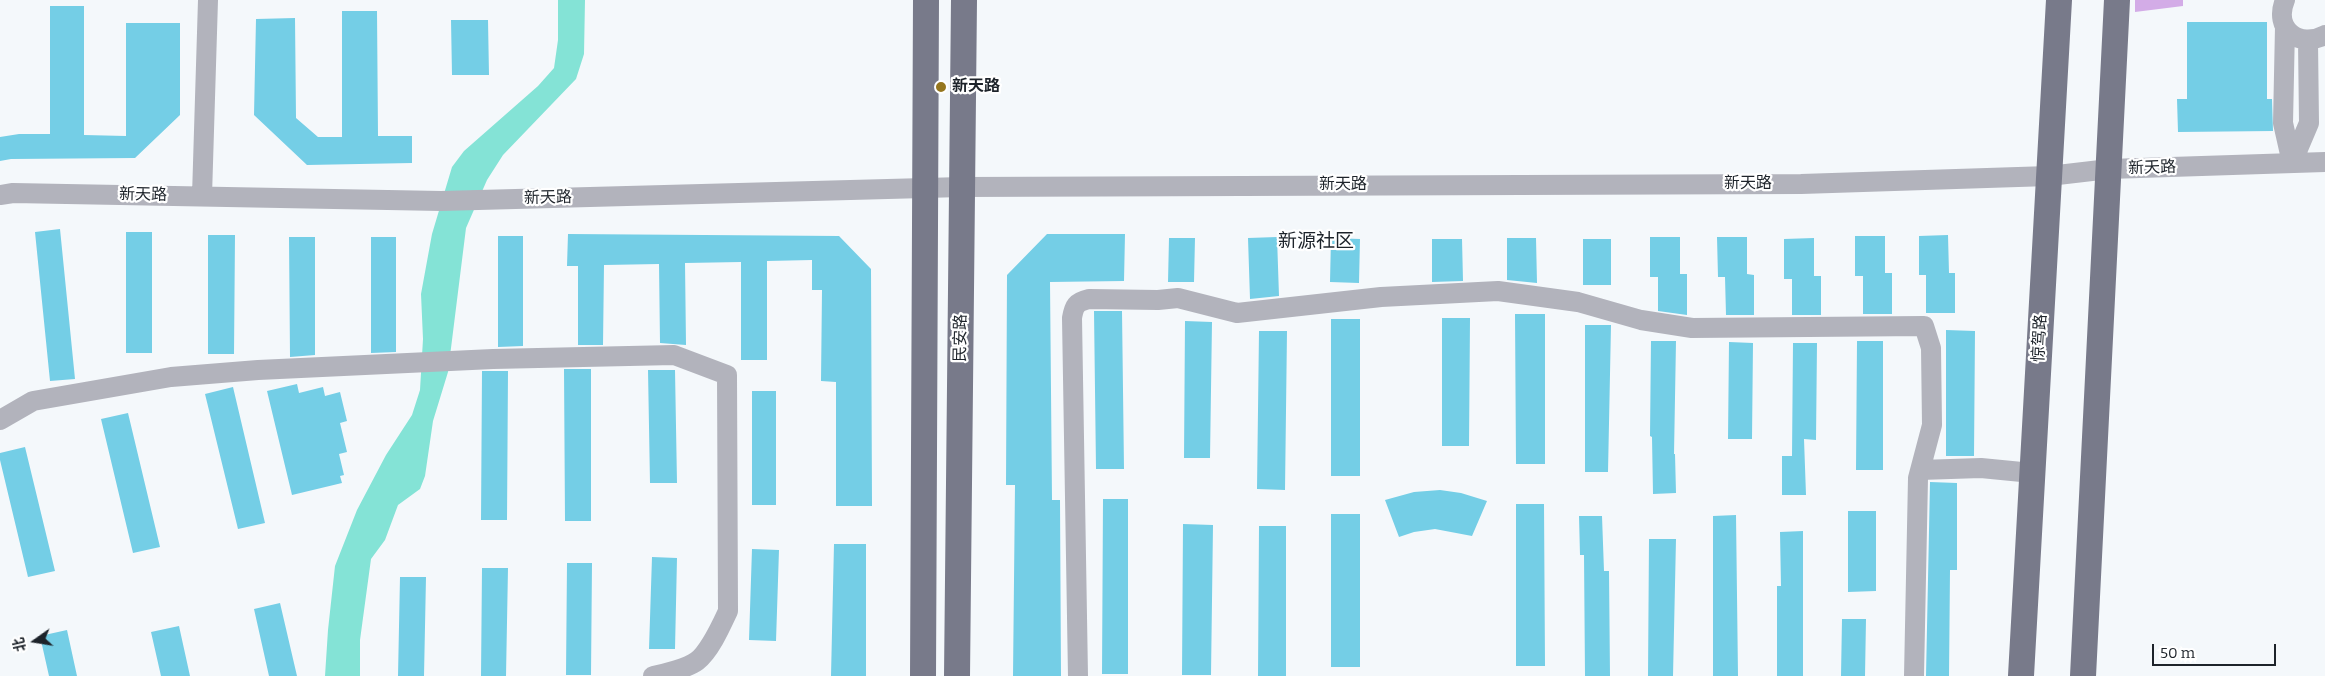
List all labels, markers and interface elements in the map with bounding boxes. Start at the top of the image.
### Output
place label: 新天路 [952,77,1000,97]
marker: 新天路 [934,80,948,94]
street label: 新天路 [2128,158,2176,178]
street label: 新天路 [1724,174,1772,194]
street label: 新天路 [1319,175,1367,195]
street label: 新天路 [119,185,167,205]
street label: 新天路 [524,188,572,208]
district label: 新源社区 [1278,231,1354,253]
street label: 民安路 [951,314,971,362]
street label: 惊驾路 [2029,314,2051,362]
north arrow [10,616,60,666]
scale bar [2155,634,2279,666]
text: 北 [10,636,30,653]
text: 50 m [2160,644,2195,662]

